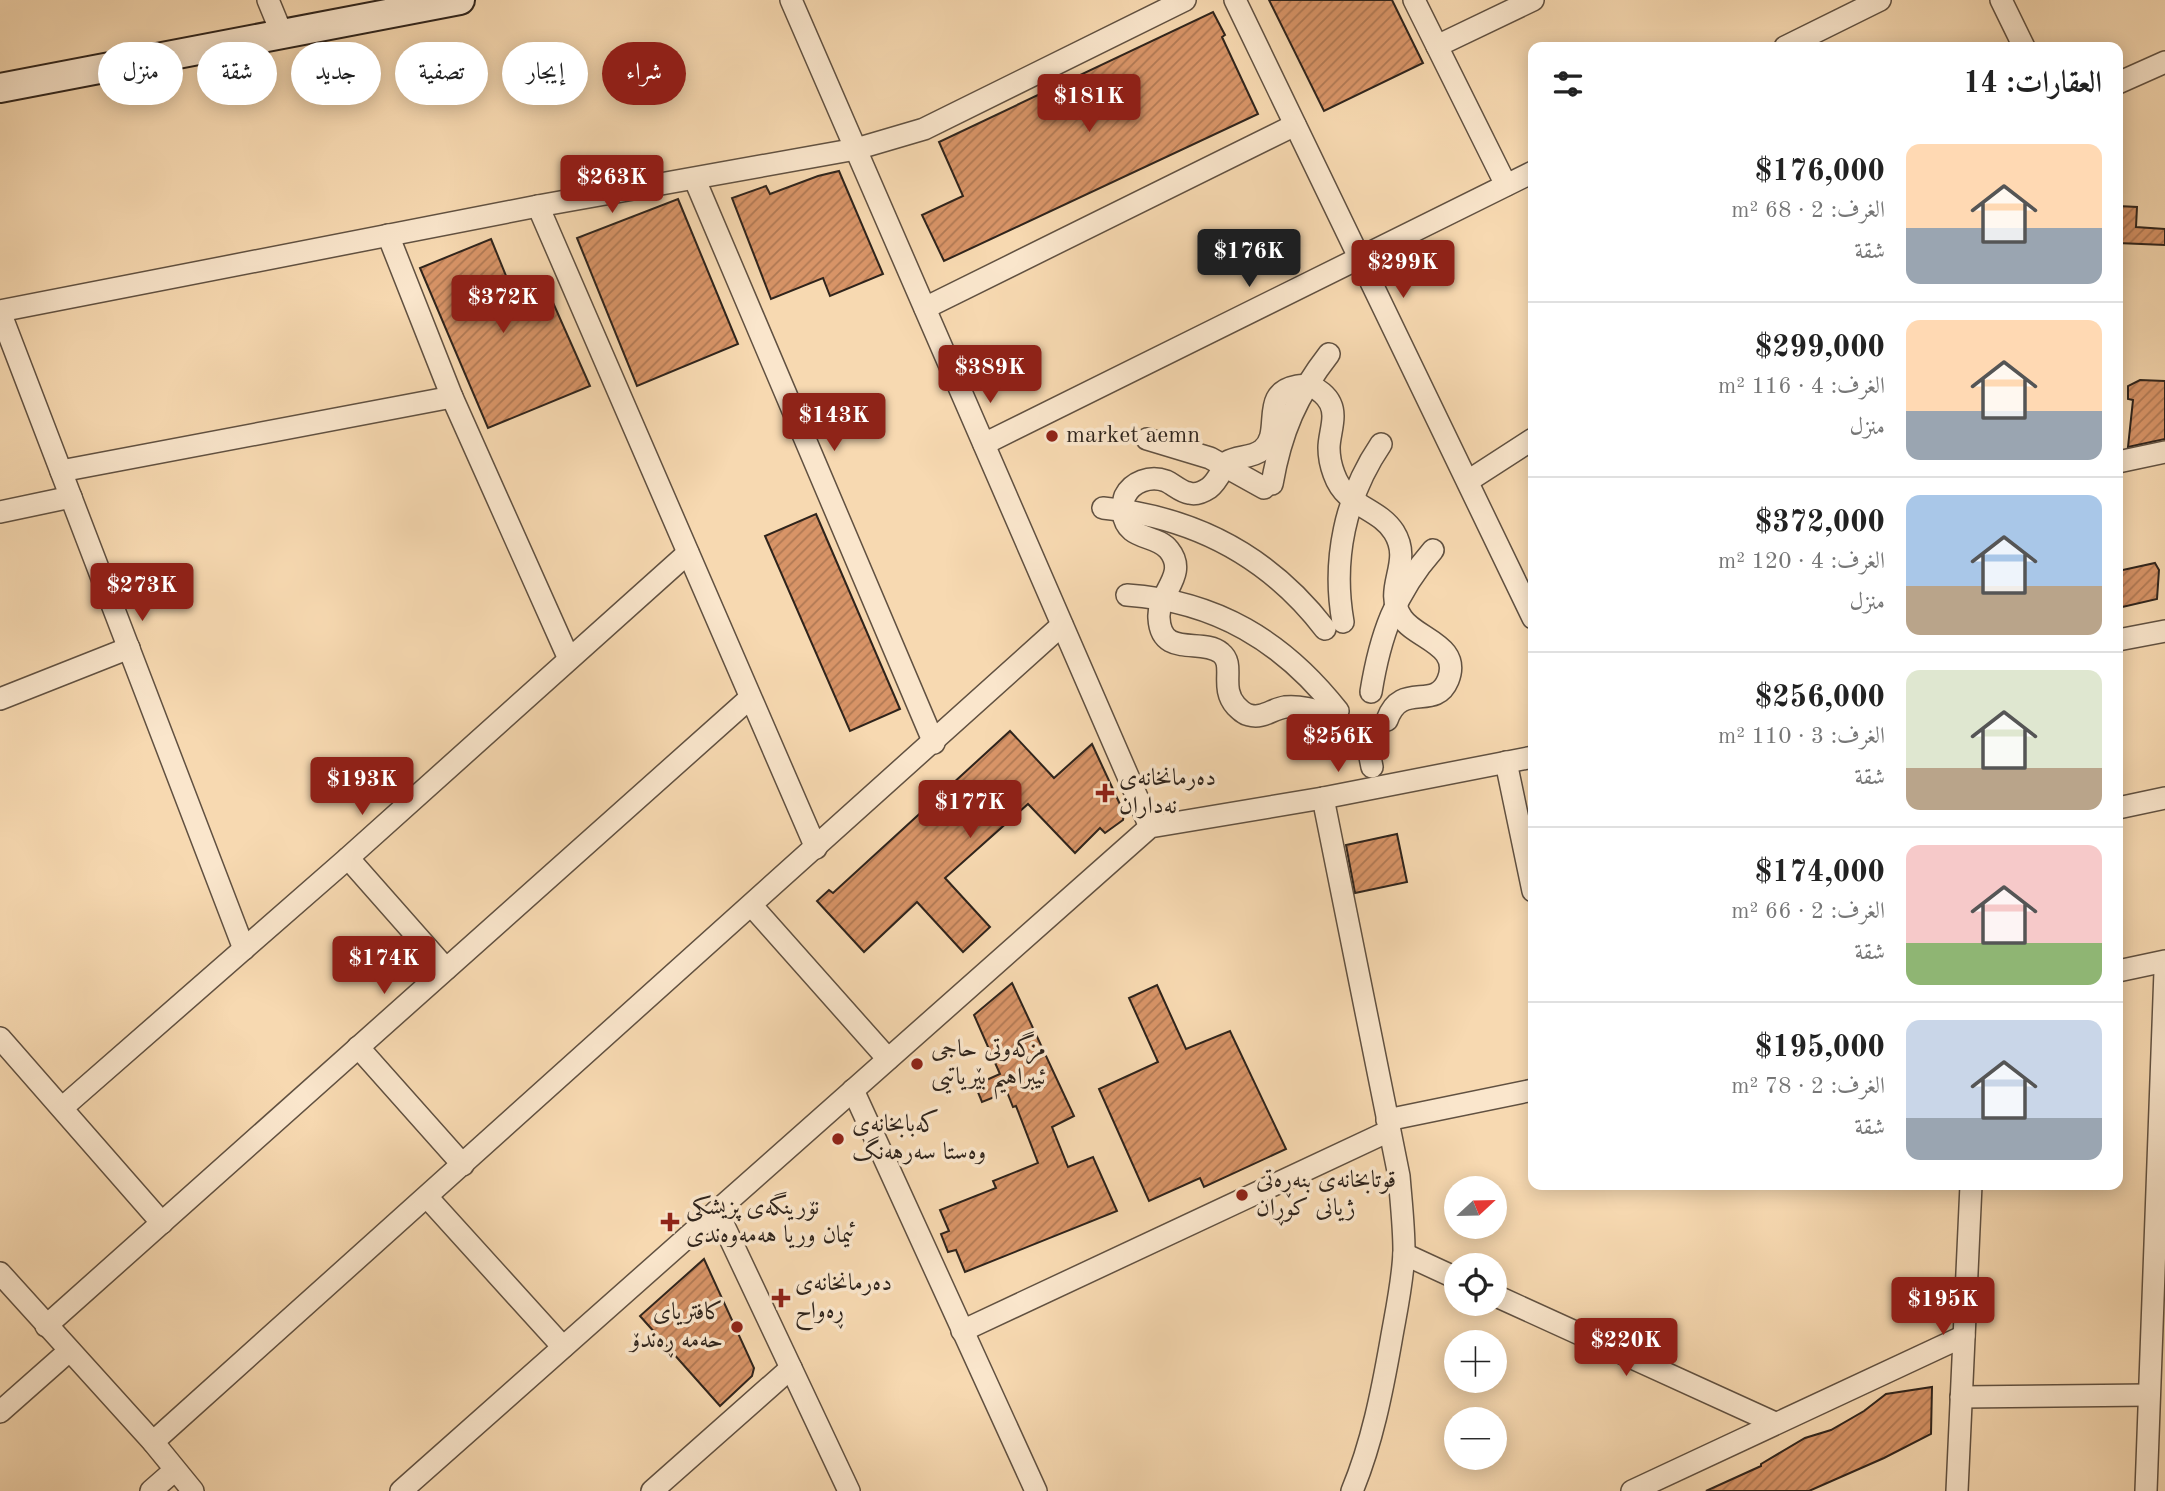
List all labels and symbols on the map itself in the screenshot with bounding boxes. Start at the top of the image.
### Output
pin: $181K [1040,74,1138,134]
pin: $263K [563,156,661,215]
pin: $176K [1200,230,1298,289]
pin: $299K [1354,240,1452,300]
pin: $372K [454,276,552,335]
pin: $389K [941,346,1039,405]
pin: $143K [785,393,883,453]
place label: market aemn [1066,424,1200,448]
marker: market aemn [1044,428,1060,444]
pin: $273K [93,564,191,623]
pin: $256K [1289,714,1387,774]
pin: $193K [313,758,411,817]
place label: دەرمانخانەی نەداران [1119,767,1216,819]
pin: $177K [921,780,1019,840]
marker: دەرمانخانەی نەداران [1097,785,1113,801]
pin: $174K [335,936,433,996]
place label: مزگەوتی حاجی ئیبراهیم بێریاتیی [931,1031,1047,1100]
marker: مزگەوتی حاجی ئیبراهیم بێریاتیی [909,1056,925,1072]
place label: کەبابخانەی وەستا سەرهەنگ [852,1108,986,1165]
marker: کەبابخانەی وەستا سەرهەنگ [830,1131,846,1147]
place label: قوتابخانەی بنەڕەتی ژیانی کوڕان [1256,1169,1396,1226]
north arrow [1444,1176,1507,1239]
marker: قوتابخانەی بنەڕەتی ژیانی کوڕان [1234,1187,1250,1203]
place label: نۆرینگەی پزیشکی ئیمان وریا هەمەوەندی [686,1191,855,1249]
marker: نۆرینگەی پزیشکی ئیمان وریا هەمەوەندی [660,1212,680,1232]
place label: دەرمانخانەی ڕەواح [795,1272,892,1331]
pin: $195K [1894,1278,1992,1337]
marker: دەرمانخانەی ڕەواح [773,1290,789,1306]
place label: کافتریای حەمە ڕەندۆ [628,1300,723,1358]
pin: $220K [1577,1318,1675,1378]
marker: کافتریای حەمە ڕەندۆ [729,1319,745,1335]

